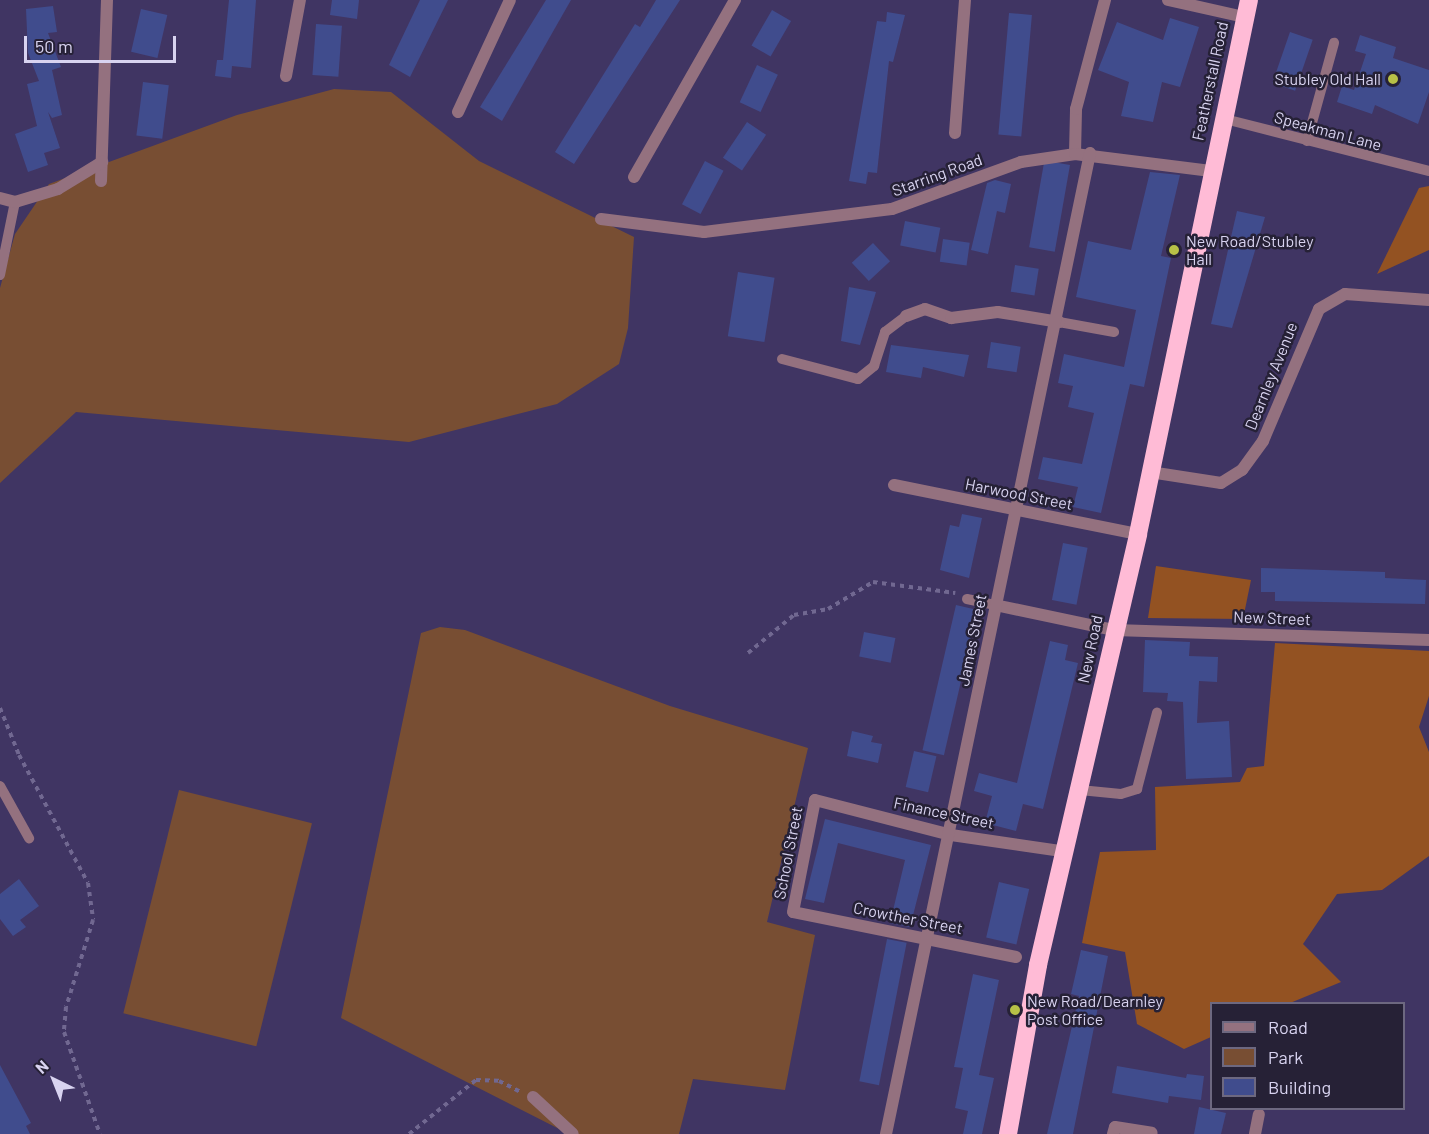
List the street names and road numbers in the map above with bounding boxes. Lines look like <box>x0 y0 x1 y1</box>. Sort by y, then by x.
street label: Featherstall Road <box>1188 20 1232 142</box>
street label: Speakman Lane <box>1272 107 1384 155</box>
street label: Starring Road <box>889 150 985 200</box>
street label: Dearnley Avenue <box>1241 319 1301 433</box>
street label: Harwood Street <box>964 474 1074 514</box>
street label: James Street <box>954 592 990 688</box>
street label: New Street <box>1233 607 1311 629</box>
street label: New Road <box>1073 613 1107 685</box>
street label: Finance Street <box>892 793 996 833</box>
street label: School Street <box>770 805 806 901</box>
street label: Crowther Street <box>852 898 964 938</box>

